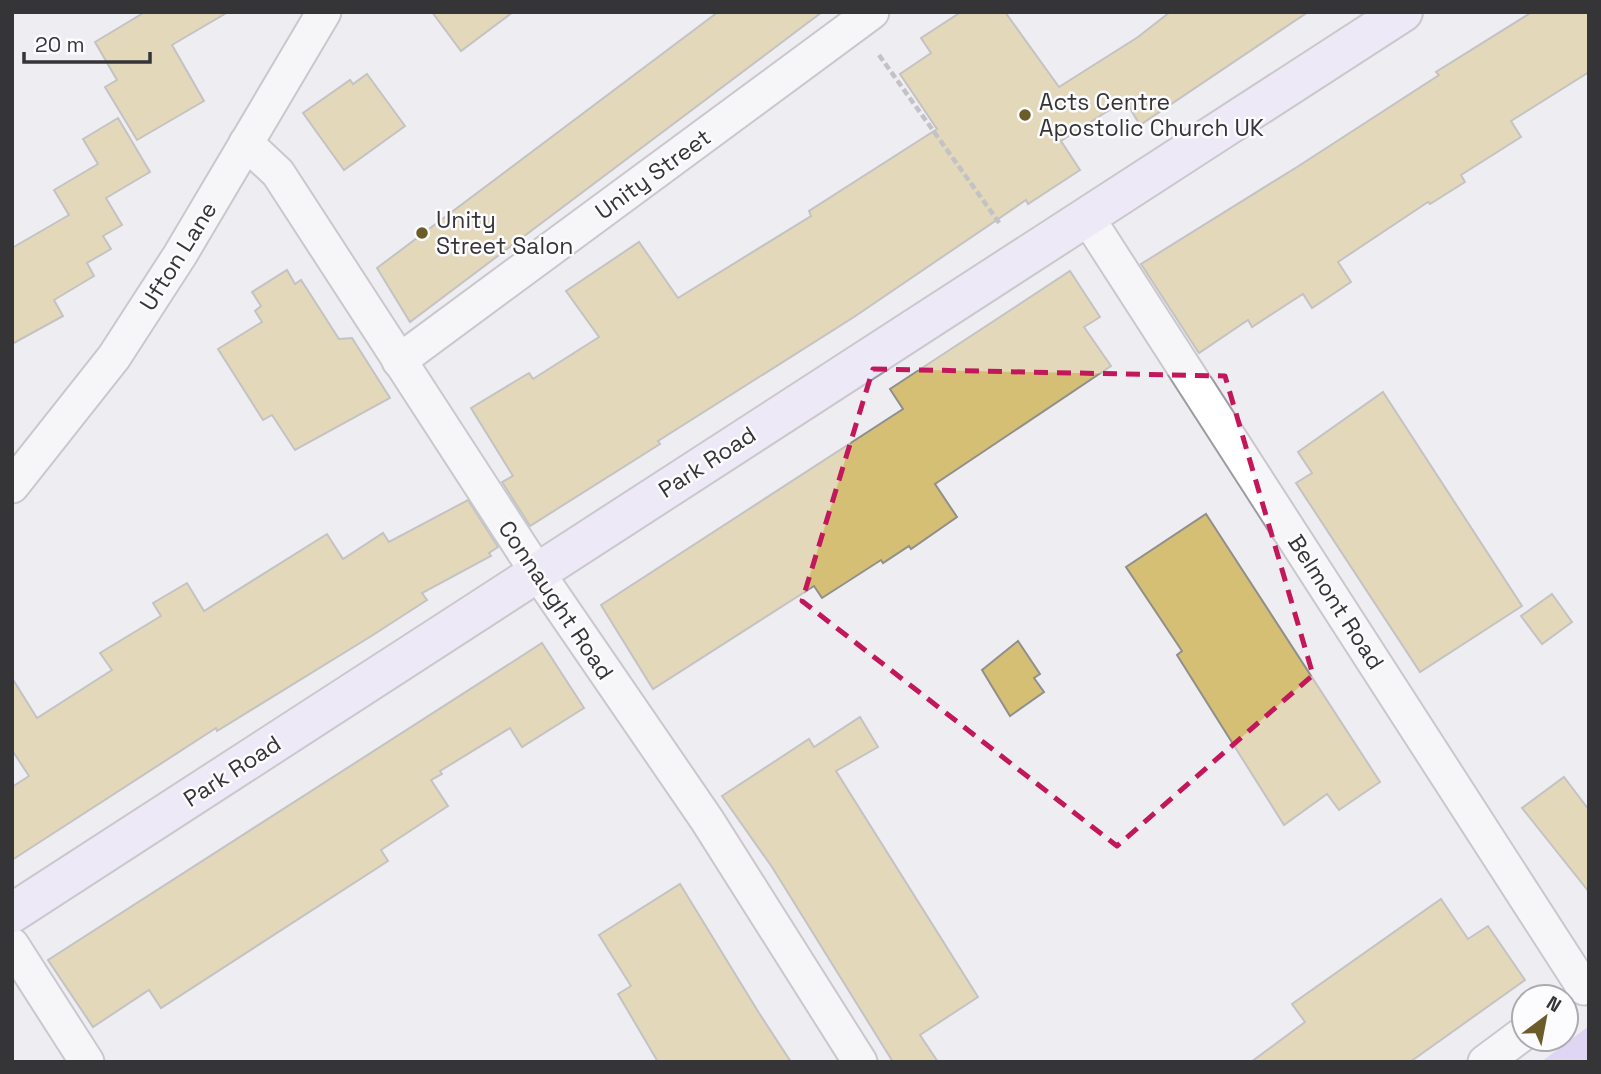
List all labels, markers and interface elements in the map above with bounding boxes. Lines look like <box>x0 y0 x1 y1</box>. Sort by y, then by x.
scale bar <box>24 21 150 65</box>
text: 20 m <box>35 31 85 58</box>
place label: Acts Centre Apostolic Church UK <box>1039 87 1264 143</box>
marker: Acts Centre Apostolic Church UK <box>1017 107 1033 123</box>
street label: Unity Street <box>589 122 717 226</box>
street label: Ufton Lane <box>133 196 223 316</box>
place label: Unity Street Salon <box>436 205 573 261</box>
marker: Unity Street Salon <box>414 225 430 241</box>
street label: Park Road <box>653 419 761 505</box>
street label: Connaught Road <box>492 515 620 685</box>
street label: Belmont Road <box>1281 529 1391 675</box>
street label: Park Road <box>178 728 286 814</box>
north arrow <box>1510 983 1580 1053</box>
text: N <box>1542 990 1566 1018</box>

